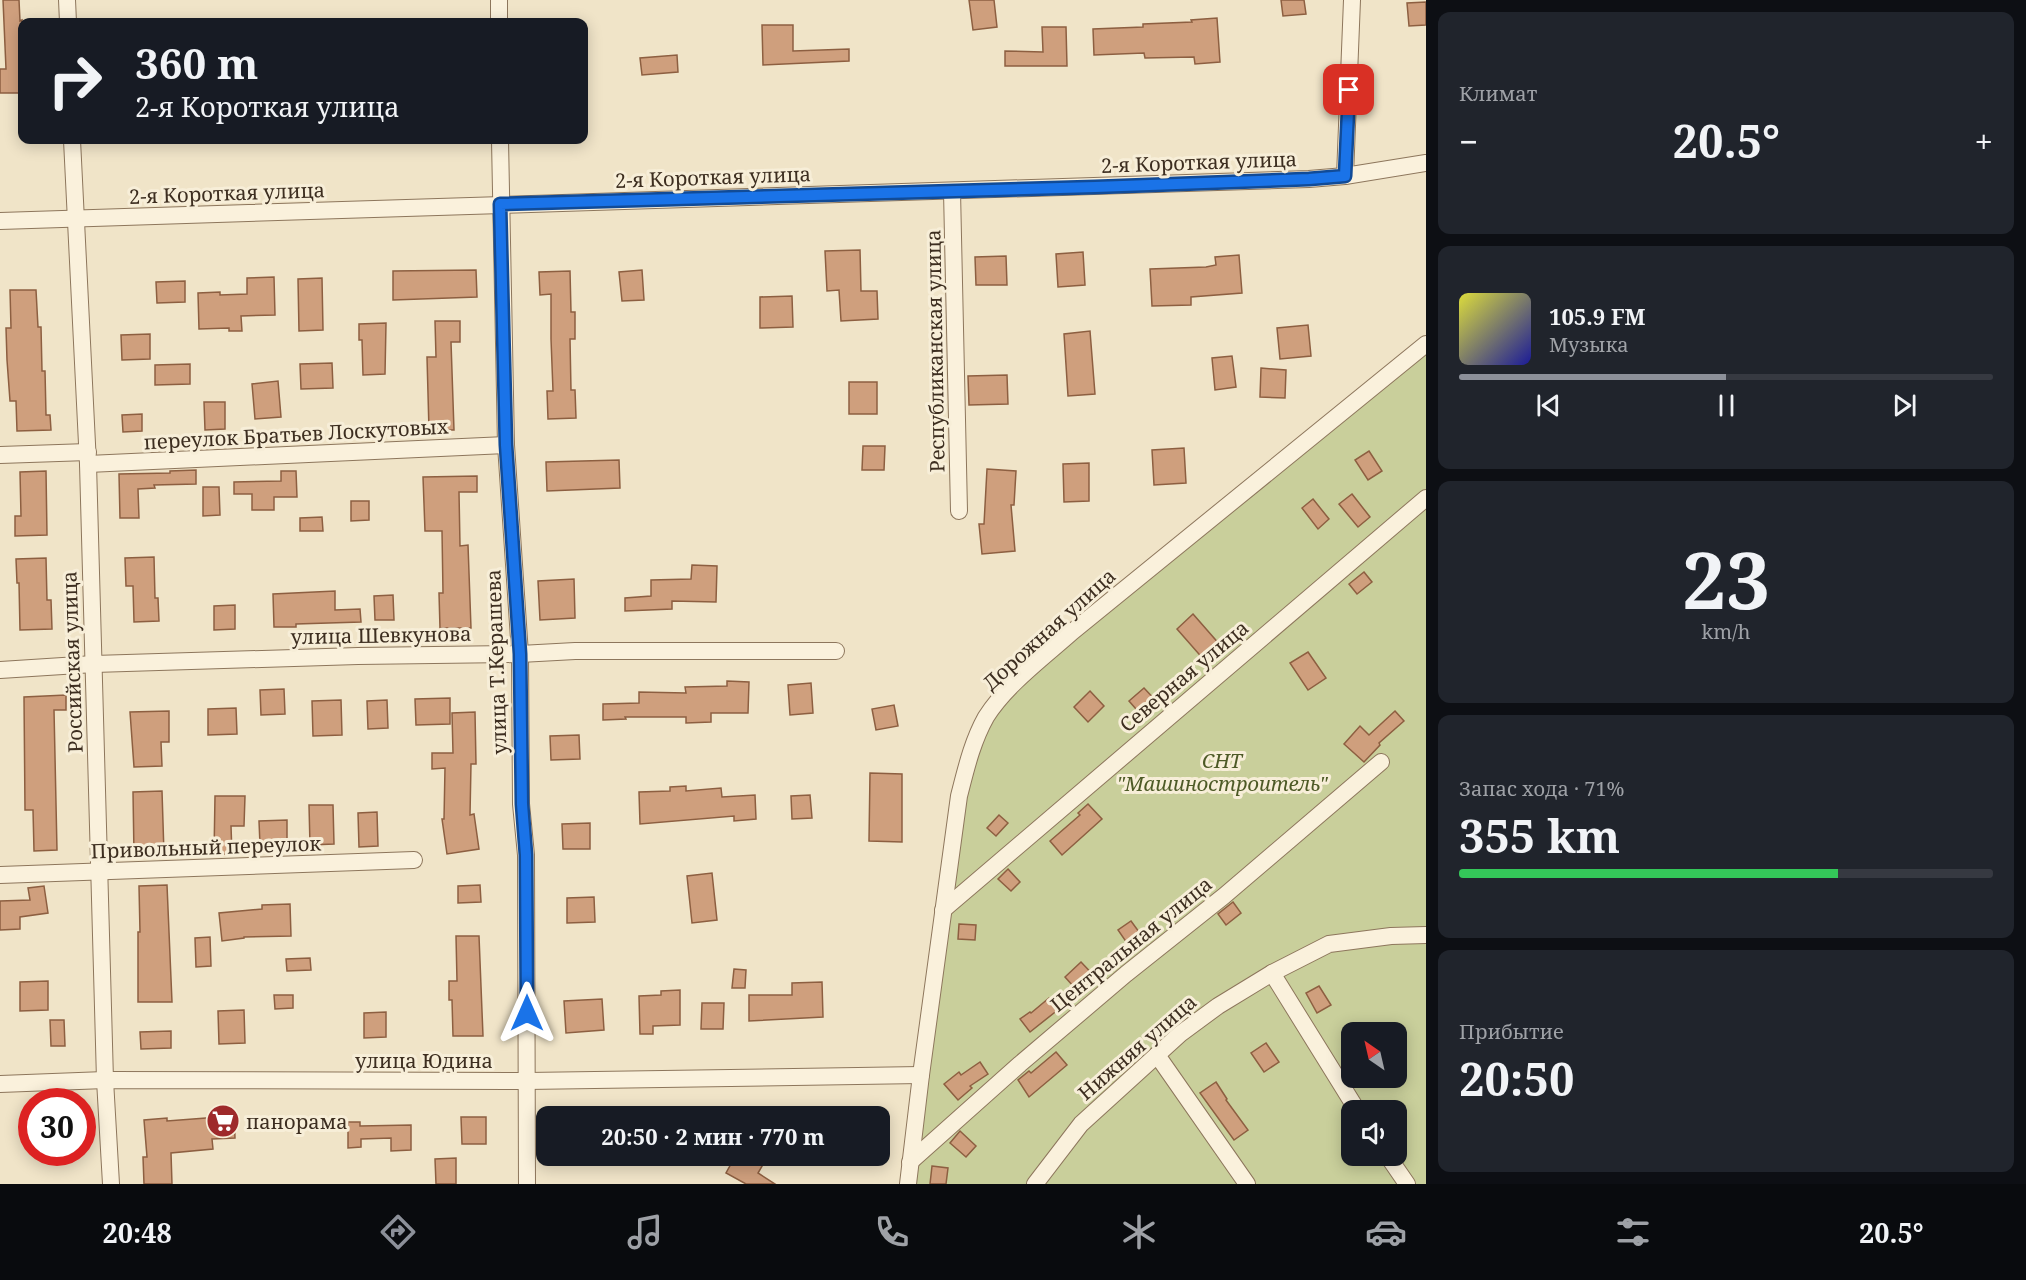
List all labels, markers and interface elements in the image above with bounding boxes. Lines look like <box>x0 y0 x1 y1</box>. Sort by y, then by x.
text: 360 m <box>135 34 259 91</box>
icon: right <box>36 42 114 120</box>
pin <box>1323 64 1374 115</box>
icon: arrive <box>1332 73 1365 106</box>
text: Климат <box>1459 80 1537 107</box>
text: 2-я Короткая улица <box>135 88 400 125</box>
text: 20.5° <box>1673 110 1780 171</box>
text: − <box>1459 119 1478 164</box>
text: + <box>1975 119 1993 164</box>
street label: 2-я Короткая улица <box>1101 145 1297 179</box>
street label: 2-я Короткая улица <box>615 160 811 194</box>
street label: 2-я Короткая улица <box>129 176 325 210</box>
street label: Республиканская улица <box>919 229 951 473</box>
text: 105.9 FM <box>1549 301 1646 331</box>
text: Музыка <box>1549 331 1629 358</box>
icon: previous <box>1532 389 1565 422</box>
icon: pause <box>1710 389 1743 422</box>
icon: next <box>1888 389 1921 422</box>
street label: переулок Братьев Лоскутовых <box>143 413 449 455</box>
text: 23 <box>1682 526 1770 632</box>
street label: Дорожная улица <box>977 562 1121 696</box>
street label: улица Т.Керашева <box>479 569 513 755</box>
street label: Российская улица <box>55 571 89 753</box>
street label: Северная улица <box>1114 614 1254 738</box>
text: km/h <box>1701 618 1751 645</box>
street label: улица Шевкунова <box>290 620 472 650</box>
park label: СНТ "Машиностроитель" <box>1117 747 1328 797</box>
text: Запас хода · 71% <box>1459 775 1624 802</box>
text: 355 km <box>1459 805 1620 866</box>
street label: Привольный переулок <box>90 829 322 865</box>
street label: Центральная улица <box>1045 870 1217 1018</box>
position arrow <box>495 981 559 1045</box>
street label: Нижняя улица <box>1072 988 1202 1106</box>
text: Прибытие <box>1459 1018 1564 1045</box>
north arrow <box>1341 1022 1407 1088</box>
map controls <box>1341 1022 1407 1166</box>
street label: улица Юдина <box>355 1047 493 1074</box>
text: 20:50 <box>1459 1048 1574 1109</box>
speed limit sign: 30 <box>18 1088 96 1166</box>
button: sound <box>1341 1100 1407 1166</box>
supermarket icon: панорама <box>205 1103 241 1139</box>
place label: панорама <box>246 1108 348 1135</box>
text: 20:50 · 2 мин · 770 m <box>601 1121 825 1151</box>
icon: directions <box>377 1211 419 1253</box>
icon: music <box>624 1211 666 1253</box>
icon: phone <box>871 1211 913 1253</box>
icon: climate <box>1118 1211 1160 1253</box>
icon: car <box>1365 1211 1407 1253</box>
icon: filters <box>1612 1211 1654 1253</box>
text: 20:48 <box>103 1214 172 1251</box>
text: 20.5° <box>1859 1214 1923 1251</box>

